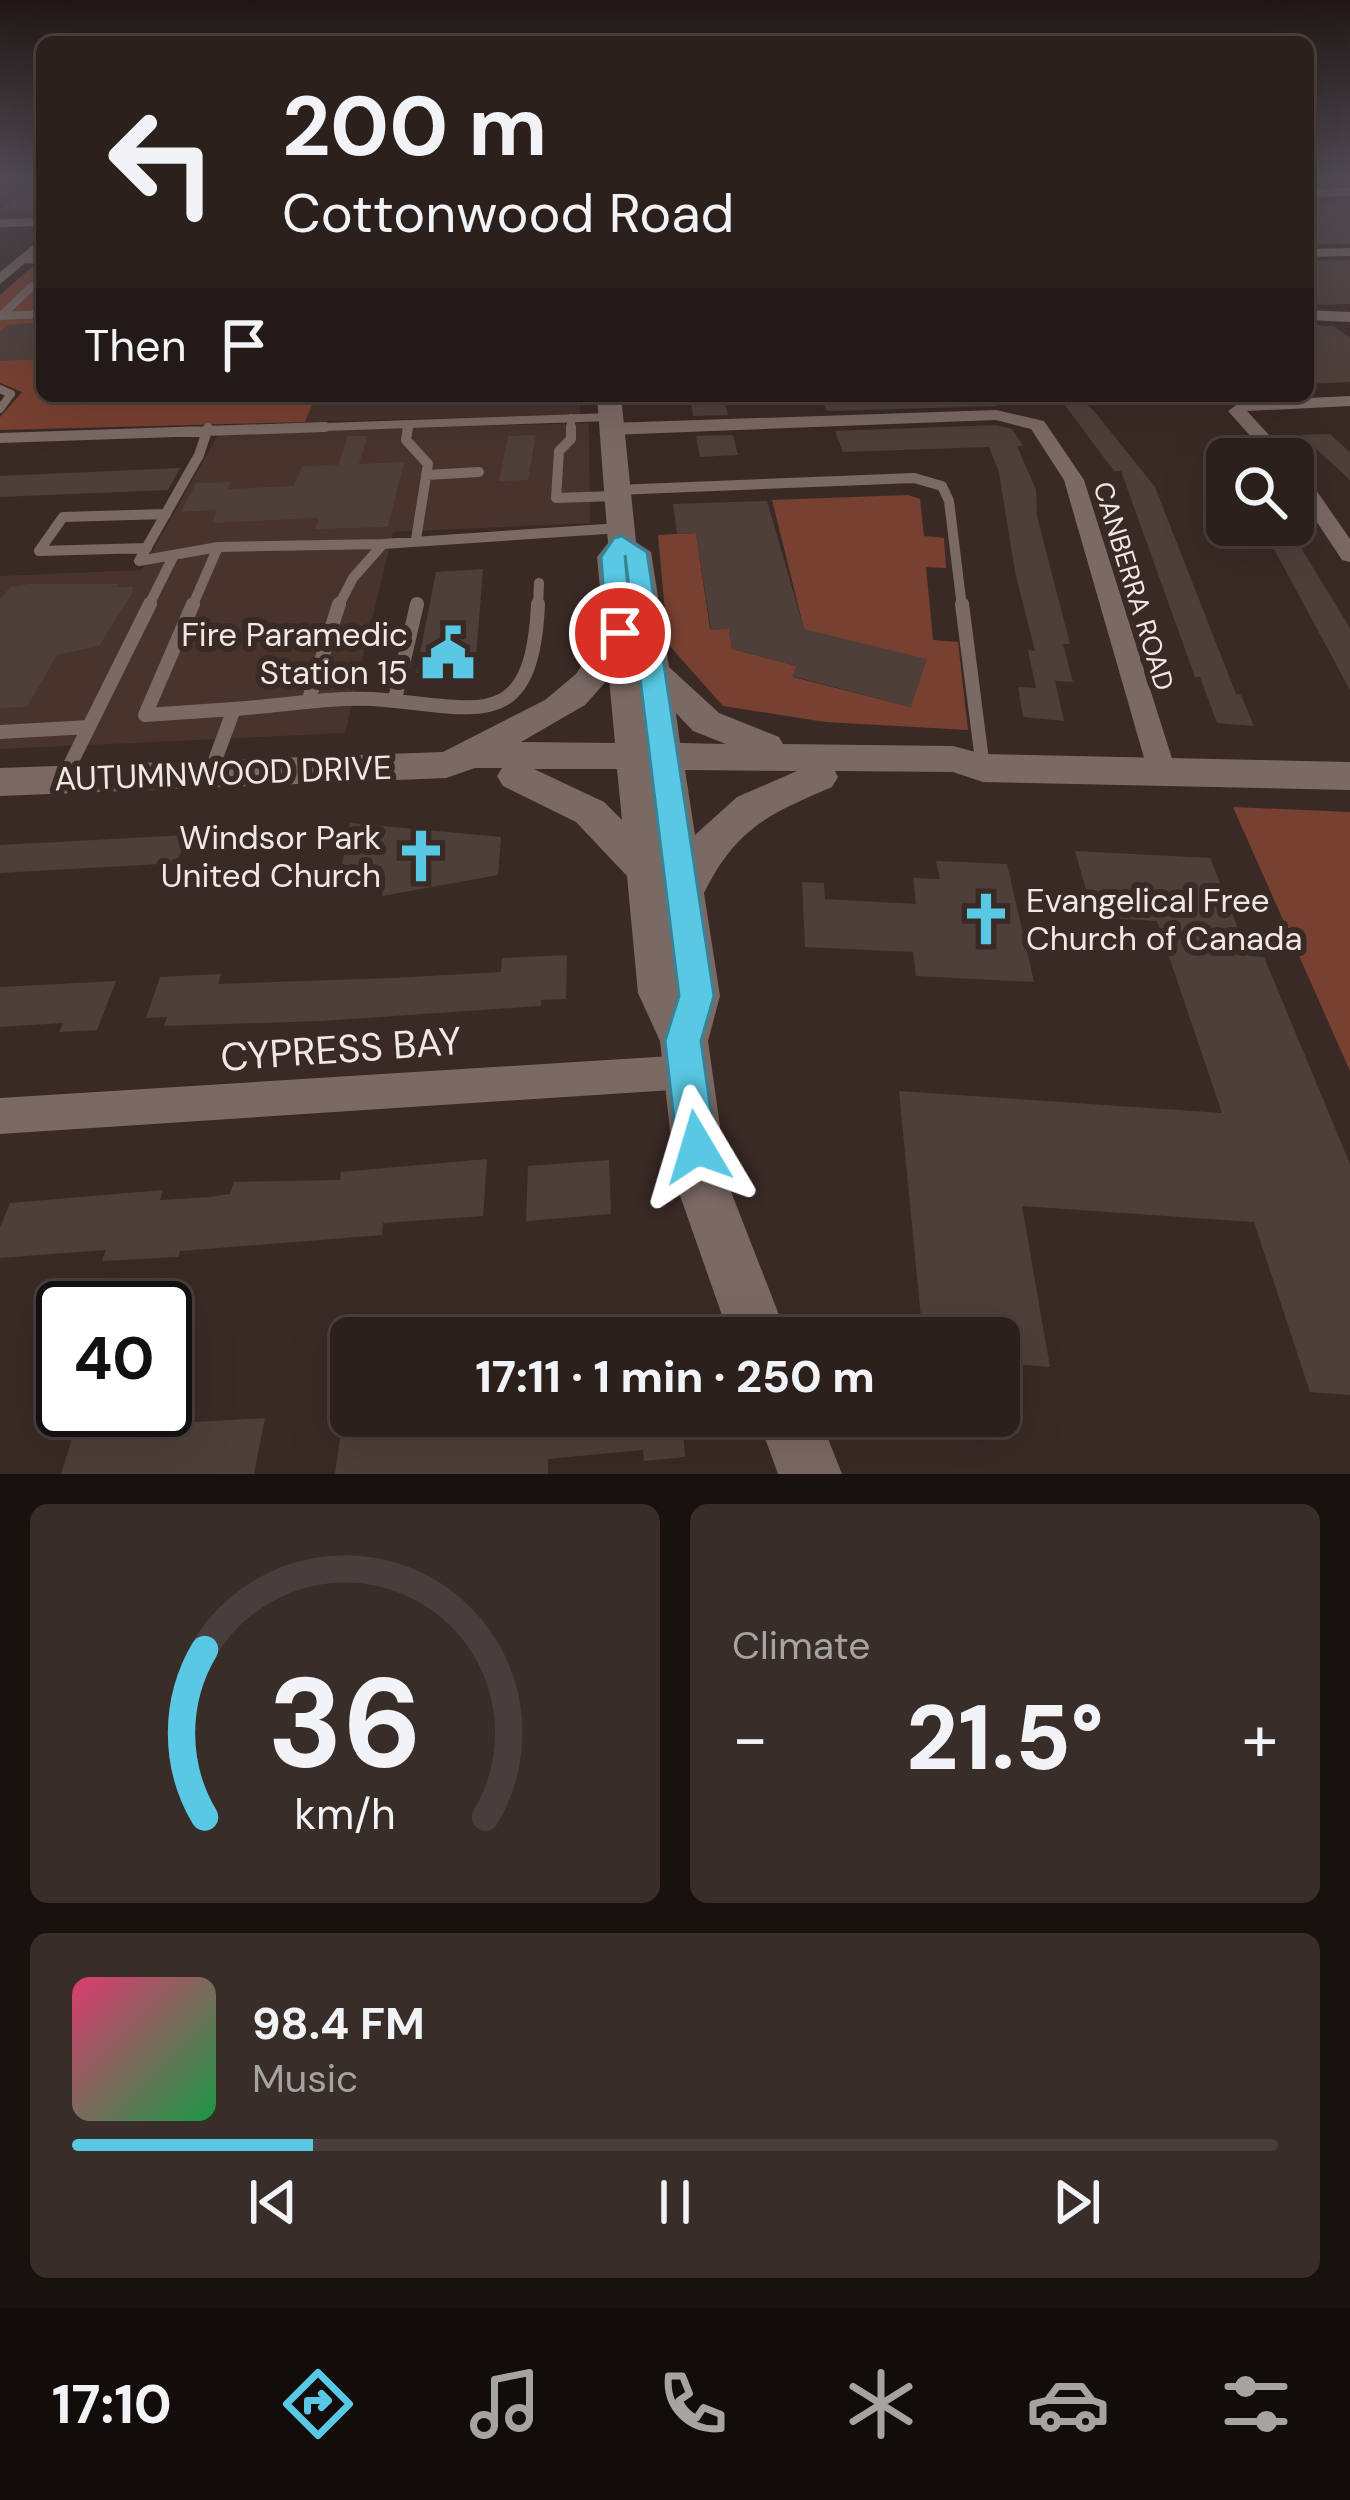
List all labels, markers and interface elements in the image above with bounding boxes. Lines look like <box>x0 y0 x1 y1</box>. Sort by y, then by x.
text: 200 m <box>282 72 547 181</box>
icon: left <box>84 84 240 240</box>
text: Cottonwood Road <box>282 178 734 249</box>
icon: arrive <box>211 312 277 378</box>
text: Then <box>84 316 187 375</box>
map controls <box>1206 438 1314 546</box>
button: search <box>1206 438 1314 546</box>
street label: CANBERRA ROAD <box>1086 477 1182 695</box>
pin <box>569 582 671 684</box>
icon: arrive <box>587 600 653 666</box>
place label: Fire Paramedic Station 15 <box>181 613 408 694</box>
public building icon: Fire Paramedic Station 15 <box>419 624 477 682</box>
street label: AUTUMNWOOD DRIVE <box>54 746 392 800</box>
place label: Windsor Park United Church <box>161 816 381 897</box>
church icon: Windsor Park United Church <box>392 827 450 885</box>
place label: Evangelical Free Church of Canada <box>1026 879 1302 960</box>
church icon: Evangelical Free Church of Canada <box>957 890 1015 948</box>
street label: CYPRESS BAY <box>219 1015 463 1083</box>
position arrow <box>634 1084 760 1210</box>
speed limit sign: 40 <box>36 1281 192 1437</box>
text: 17:11 · 1 min · 250 m <box>475 1347 875 1406</box>
text: Climate <box>732 1620 870 1671</box>
text: 36 <box>268 1642 422 1805</box>
text: 21.5° <box>906 1680 1104 1797</box>
text: − <box>732 1696 768 1781</box>
text: + <box>1242 1696 1278 1781</box>
text: km/h <box>294 1785 396 1841</box>
text: 98.4 FM <box>252 1994 425 2053</box>
text: Music <box>252 2053 358 2104</box>
icon: previous <box>240 2169 306 2235</box>
icon: pause <box>642 2169 708 2235</box>
icon: next <box>1044 2169 1110 2235</box>
icon: directions <box>276 2362 360 2446</box>
icon: music <box>463 2362 547 2446</box>
icon: phone <box>651 2362 735 2446</box>
icon: climate <box>839 2362 923 2446</box>
icon: car <box>1026 2362 1110 2446</box>
icon: filters <box>1214 2362 1298 2446</box>
text: 17:10 <box>52 2369 172 2440</box>

